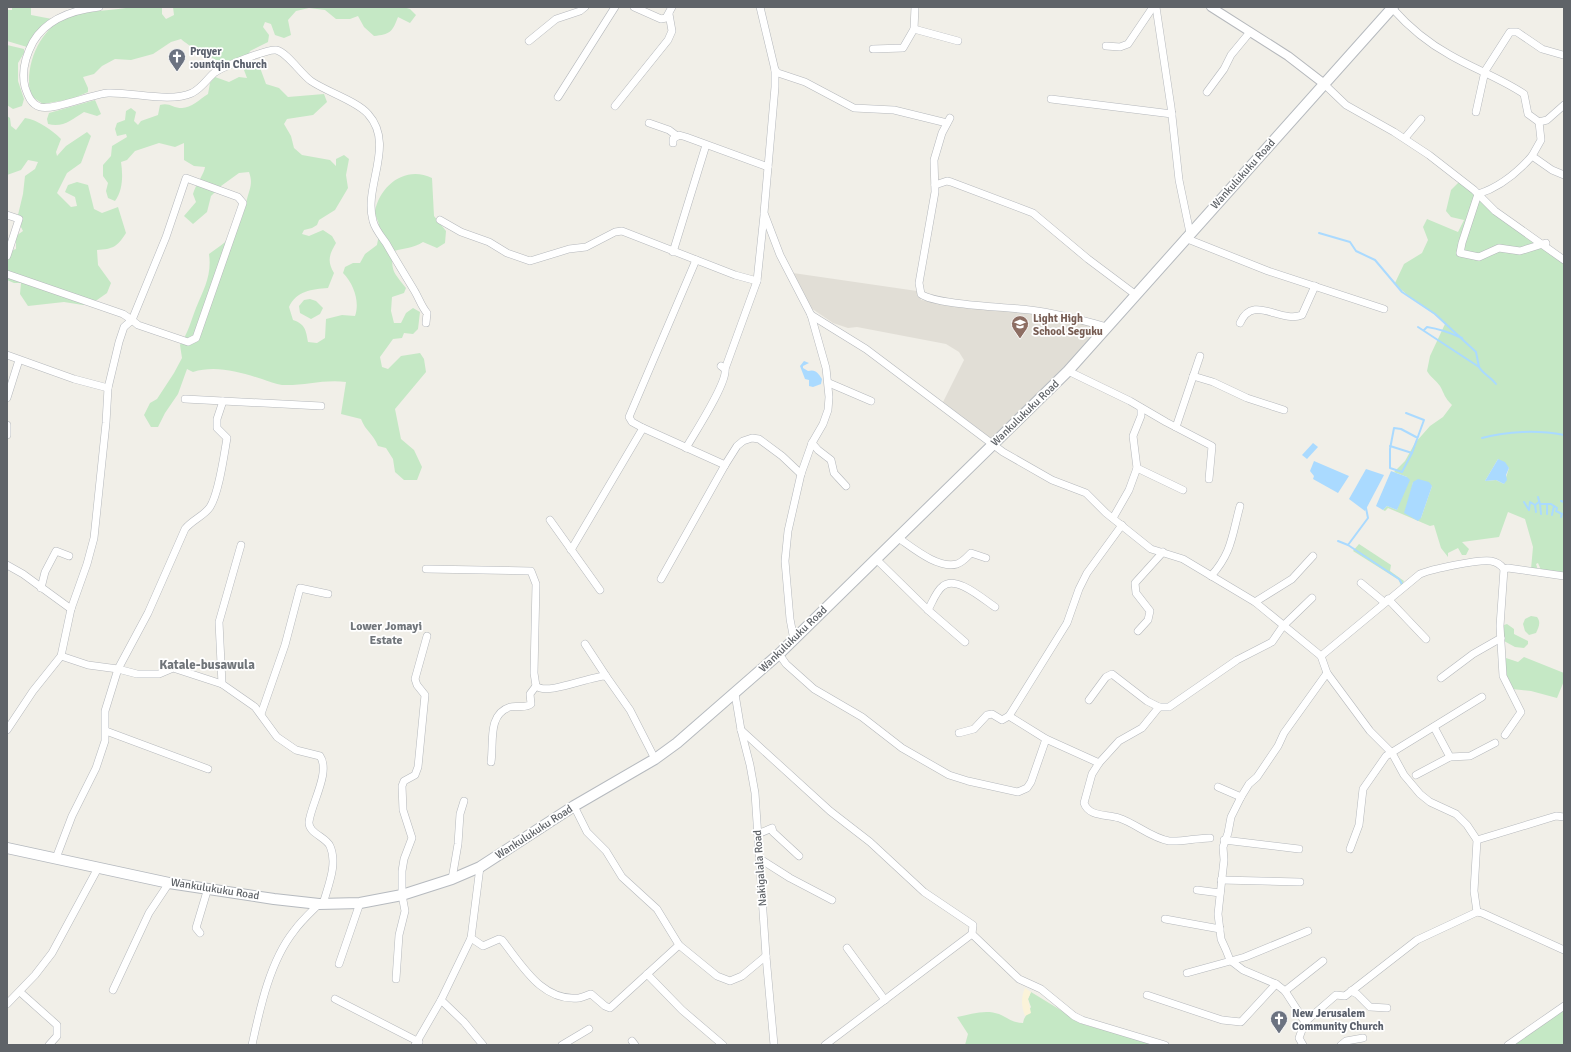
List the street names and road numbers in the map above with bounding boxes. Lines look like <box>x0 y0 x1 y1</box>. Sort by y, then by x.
street label: Wankulukuku Road <box>1208 136 1278 212</box>
street label: Wankulukuku Road <box>988 377 1062 449</box>
street label: Wankulukuku Road <box>756 603 830 675</box>
street label: Wankulukuku Road <box>493 802 575 862</box>
street label: Nakigalala Road <box>751 829 769 907</box>
street label: Wankulukuku Road <box>170 876 260 902</box>

